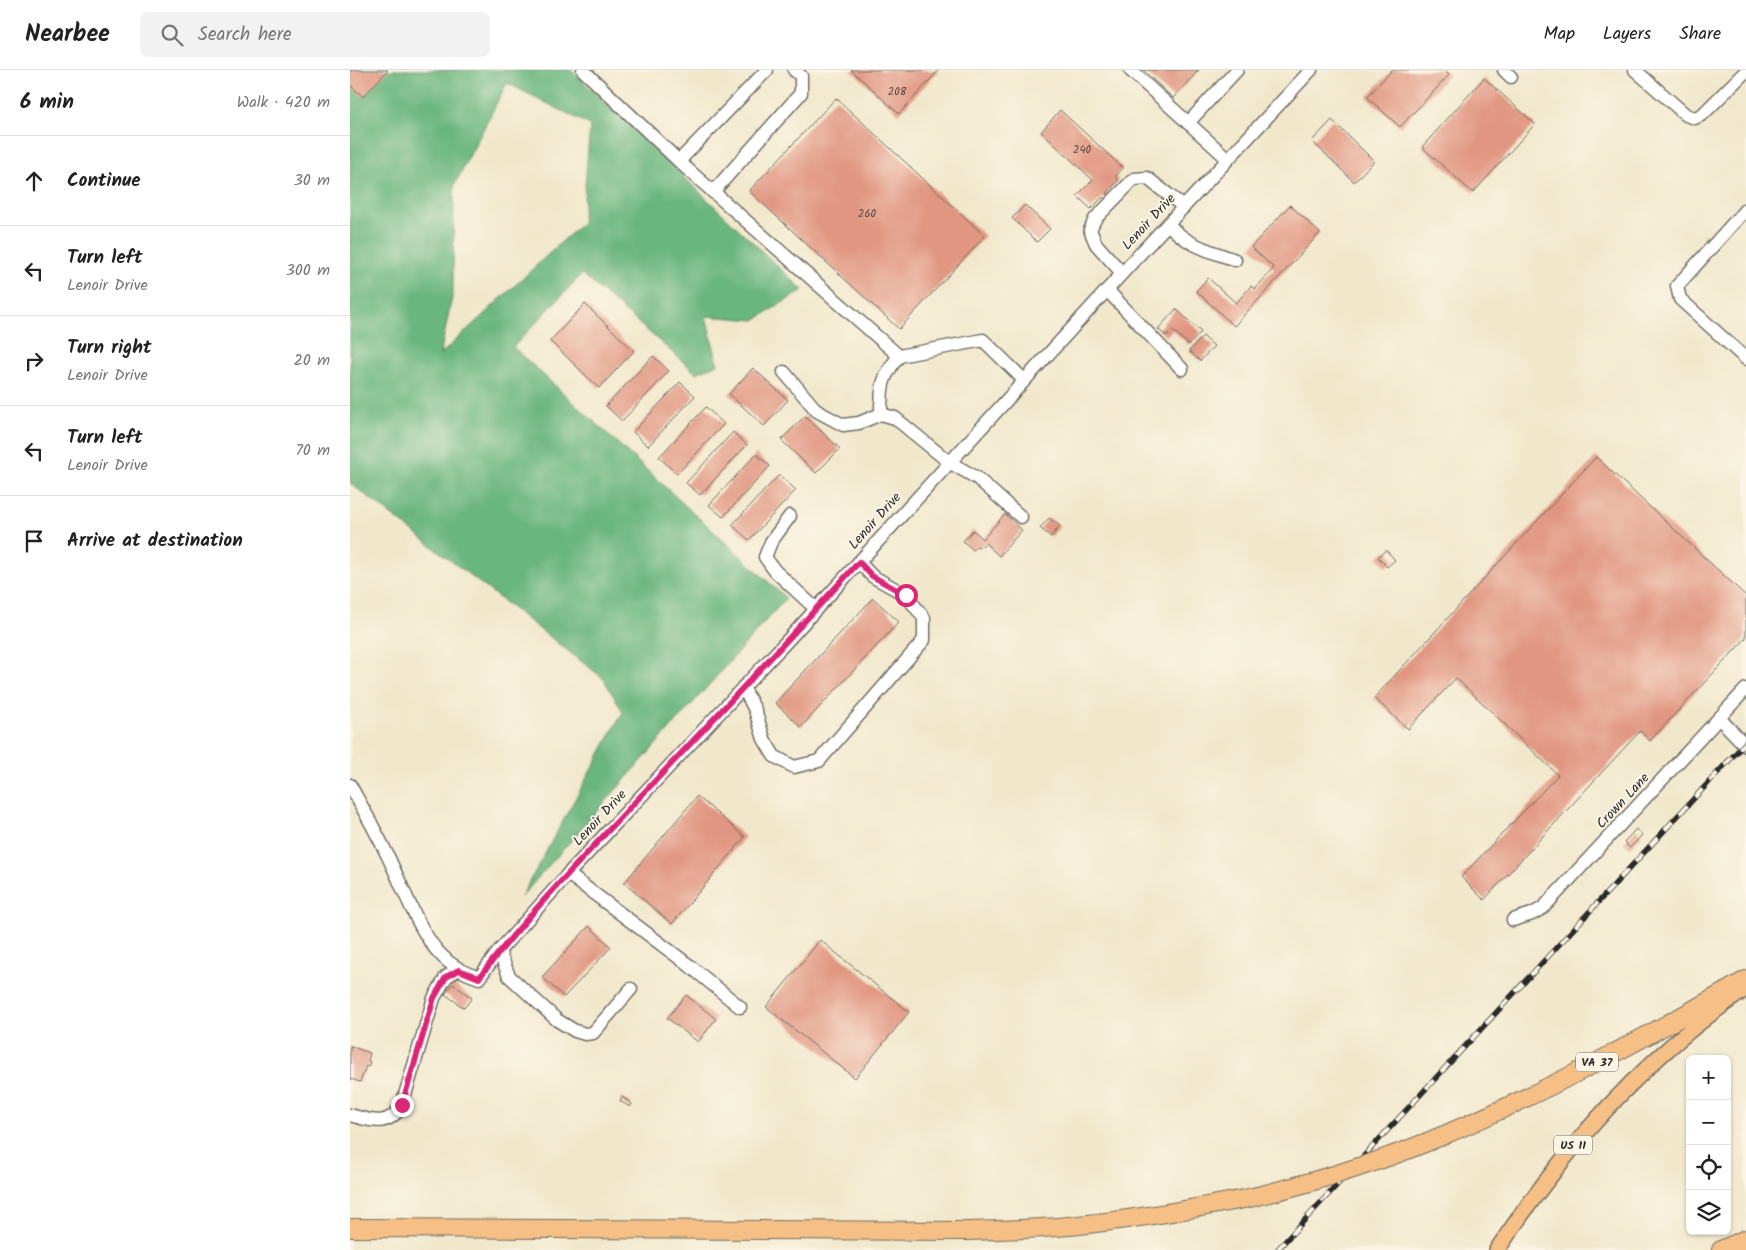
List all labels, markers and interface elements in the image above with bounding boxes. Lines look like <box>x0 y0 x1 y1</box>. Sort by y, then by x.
search box <box>140 12 490 57</box>
text: Nearbee <box>25 15 110 54</box>
text: Search here <box>198 20 292 50</box>
text: Map <box>1544 20 1575 49</box>
text: Layers <box>1603 20 1651 49</box>
text: Share <box>1679 20 1721 49</box>
icon: search <box>158 21 186 49</box>
house number: 208 <box>888 83 907 101</box>
text: 6 min <box>20 86 74 119</box>
text: Walk · 420 m <box>237 90 330 115</box>
house number: 240 <box>1073 141 1091 159</box>
text: Continue <box>67 166 140 196</box>
icon: ahead <box>20 167 48 195</box>
text: 30 m <box>294 168 330 193</box>
street label: Lenoir Drive <box>1117 188 1182 255</box>
house number: 260 <box>858 205 876 223</box>
text: Turn left <box>67 243 142 273</box>
icon: left <box>20 257 48 285</box>
text: 300 m <box>286 258 330 283</box>
text: Lenoir Drive <box>67 273 148 298</box>
text: Turn right <box>67 333 152 363</box>
icon: right <box>20 347 48 375</box>
text: 20 m <box>294 348 330 373</box>
text: Lenoir Drive <box>67 363 148 388</box>
text: Turn left <box>67 423 142 453</box>
icon: left <box>20 437 48 465</box>
text: 70 m <box>295 438 330 463</box>
text: Lenoir Drive <box>67 453 148 478</box>
street label: Lenoir Drive <box>843 487 907 555</box>
text: Arrive at destination <box>67 526 243 556</box>
icon: arrive <box>20 527 48 555</box>
route start <box>895 584 918 607</box>
street label: Crown Lane <box>1591 767 1655 834</box>
street label: Lenoir Drive <box>568 784 633 851</box>
road number: VA 37 <box>1576 1052 1618 1072</box>
map controls <box>1686 1055 1731 1235</box>
button: + <box>1686 1055 1731 1100</box>
route end <box>391 1094 414 1117</box>
button: − <box>1686 1100 1731 1145</box>
road number: US 11 <box>1554 1136 1592 1154</box>
button: locate <box>1686 1145 1731 1190</box>
button: layers <box>1686 1190 1731 1235</box>

